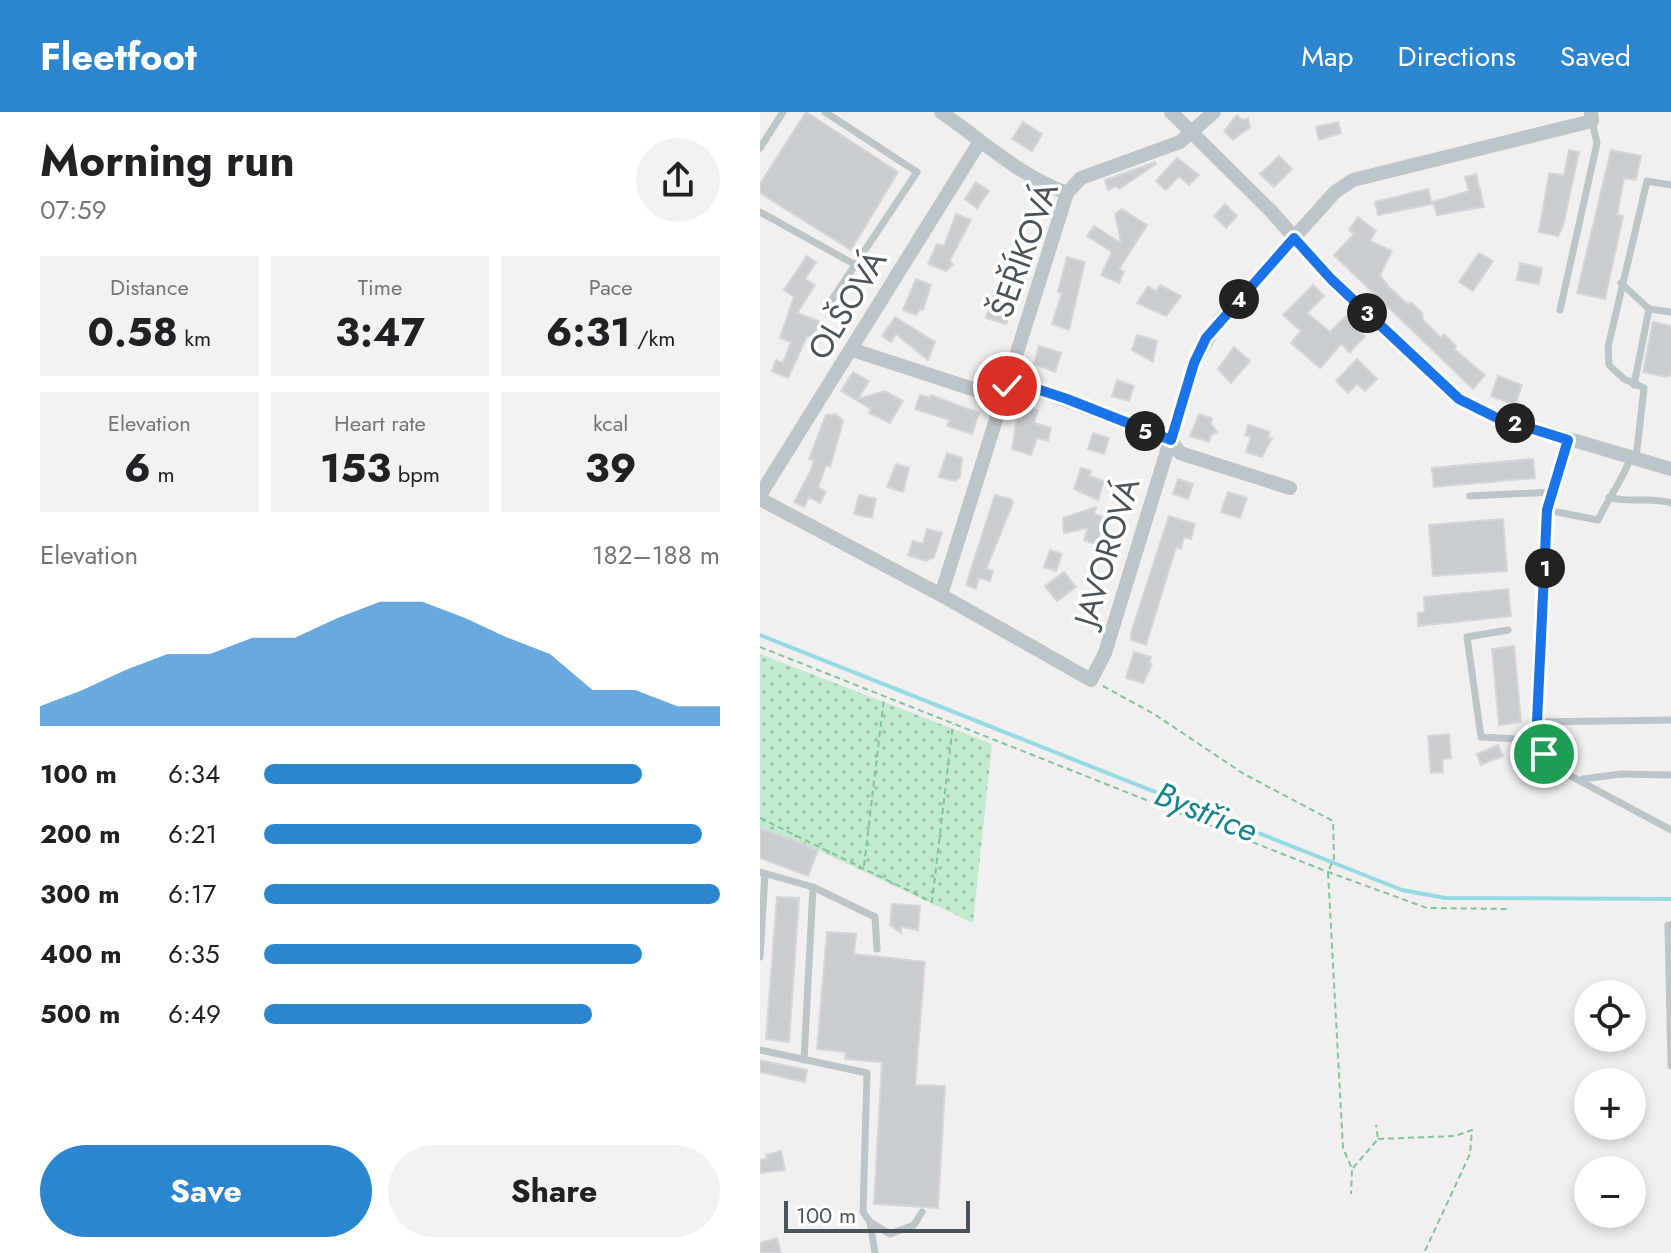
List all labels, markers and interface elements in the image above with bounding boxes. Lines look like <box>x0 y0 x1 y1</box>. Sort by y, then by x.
text: Fleetfoot <box>40 29 197 84</box>
text: Map <box>1301 36 1353 77</box>
text: Directions <box>1397 36 1516 77</box>
text: Saved <box>1560 36 1631 77</box>
text: Morning run <box>40 129 295 193</box>
button: share <box>636 138 720 222</box>
street label: ŠEŘÍKOVÁ <box>978 176 1070 324</box>
text: 07:59 <box>40 191 107 229</box>
street label: OLŠOVÁ <box>796 241 898 369</box>
text: Distance <box>110 271 189 303</box>
text: Time <box>358 271 402 303</box>
text: Pace <box>589 271 633 303</box>
pin: 4 <box>1219 279 1259 319</box>
text: 4 <box>1231 283 1247 315</box>
pin: 3 <box>1347 293 1387 333</box>
text: 3 <box>1360 297 1374 329</box>
text: 0.58 <box>87 303 178 361</box>
text: 3:47 <box>335 303 425 361</box>
text: 6:31 <box>546 303 631 361</box>
text: km <box>178 322 211 354</box>
text: /km <box>631 322 675 354</box>
pin <box>973 352 1041 420</box>
icon: check <box>985 364 1029 408</box>
pin: 2 <box>1495 403 1535 443</box>
text: Elevation <box>108 407 191 439</box>
text: Heart rate <box>334 407 426 439</box>
text: kcal <box>593 407 628 439</box>
text: 2 <box>1508 407 1522 439</box>
pin: 5 <box>1125 411 1165 451</box>
text: 5 <box>1138 415 1152 447</box>
text: 6 <box>124 439 151 497</box>
text: 153 <box>320 439 391 497</box>
text: 39 <box>585 439 636 497</box>
text: m <box>151 458 175 490</box>
text: bpm <box>391 458 440 490</box>
street label: JAVOROVÁ <box>1061 472 1151 636</box>
text: Elevation <box>40 536 138 574</box>
text: 182–188 m <box>592 536 720 574</box>
pin: 1 <box>1525 548 1565 588</box>
text: 1 <box>1539 552 1551 584</box>
pin <box>1510 720 1578 788</box>
icon: arrive <box>1522 732 1566 776</box>
text: 100 m <box>40 755 117 793</box>
text: 6:34 <box>168 755 220 793</box>
water label: Bystřice <box>1147 769 1265 855</box>
text: 200 m <box>40 815 121 853</box>
text: 6:21 <box>168 815 217 853</box>
text: 300 m <box>40 875 120 913</box>
text: 6:17 <box>168 875 216 913</box>
text: 400 m <box>40 935 122 973</box>
text: 6:35 <box>168 935 220 973</box>
map controls <box>1574 980 1646 1228</box>
button: locate <box>1574 980 1646 1052</box>
text: 500 m <box>40 995 120 1033</box>
text: 6:49 <box>168 995 221 1033</box>
button: + <box>1574 1068 1646 1140</box>
button: Save <box>40 1145 372 1237</box>
button: Share <box>388 1145 720 1237</box>
button: − <box>1574 1156 1646 1228</box>
scale bar <box>784 1197 970 1233</box>
text: 100 m <box>796 1199 856 1231</box>

